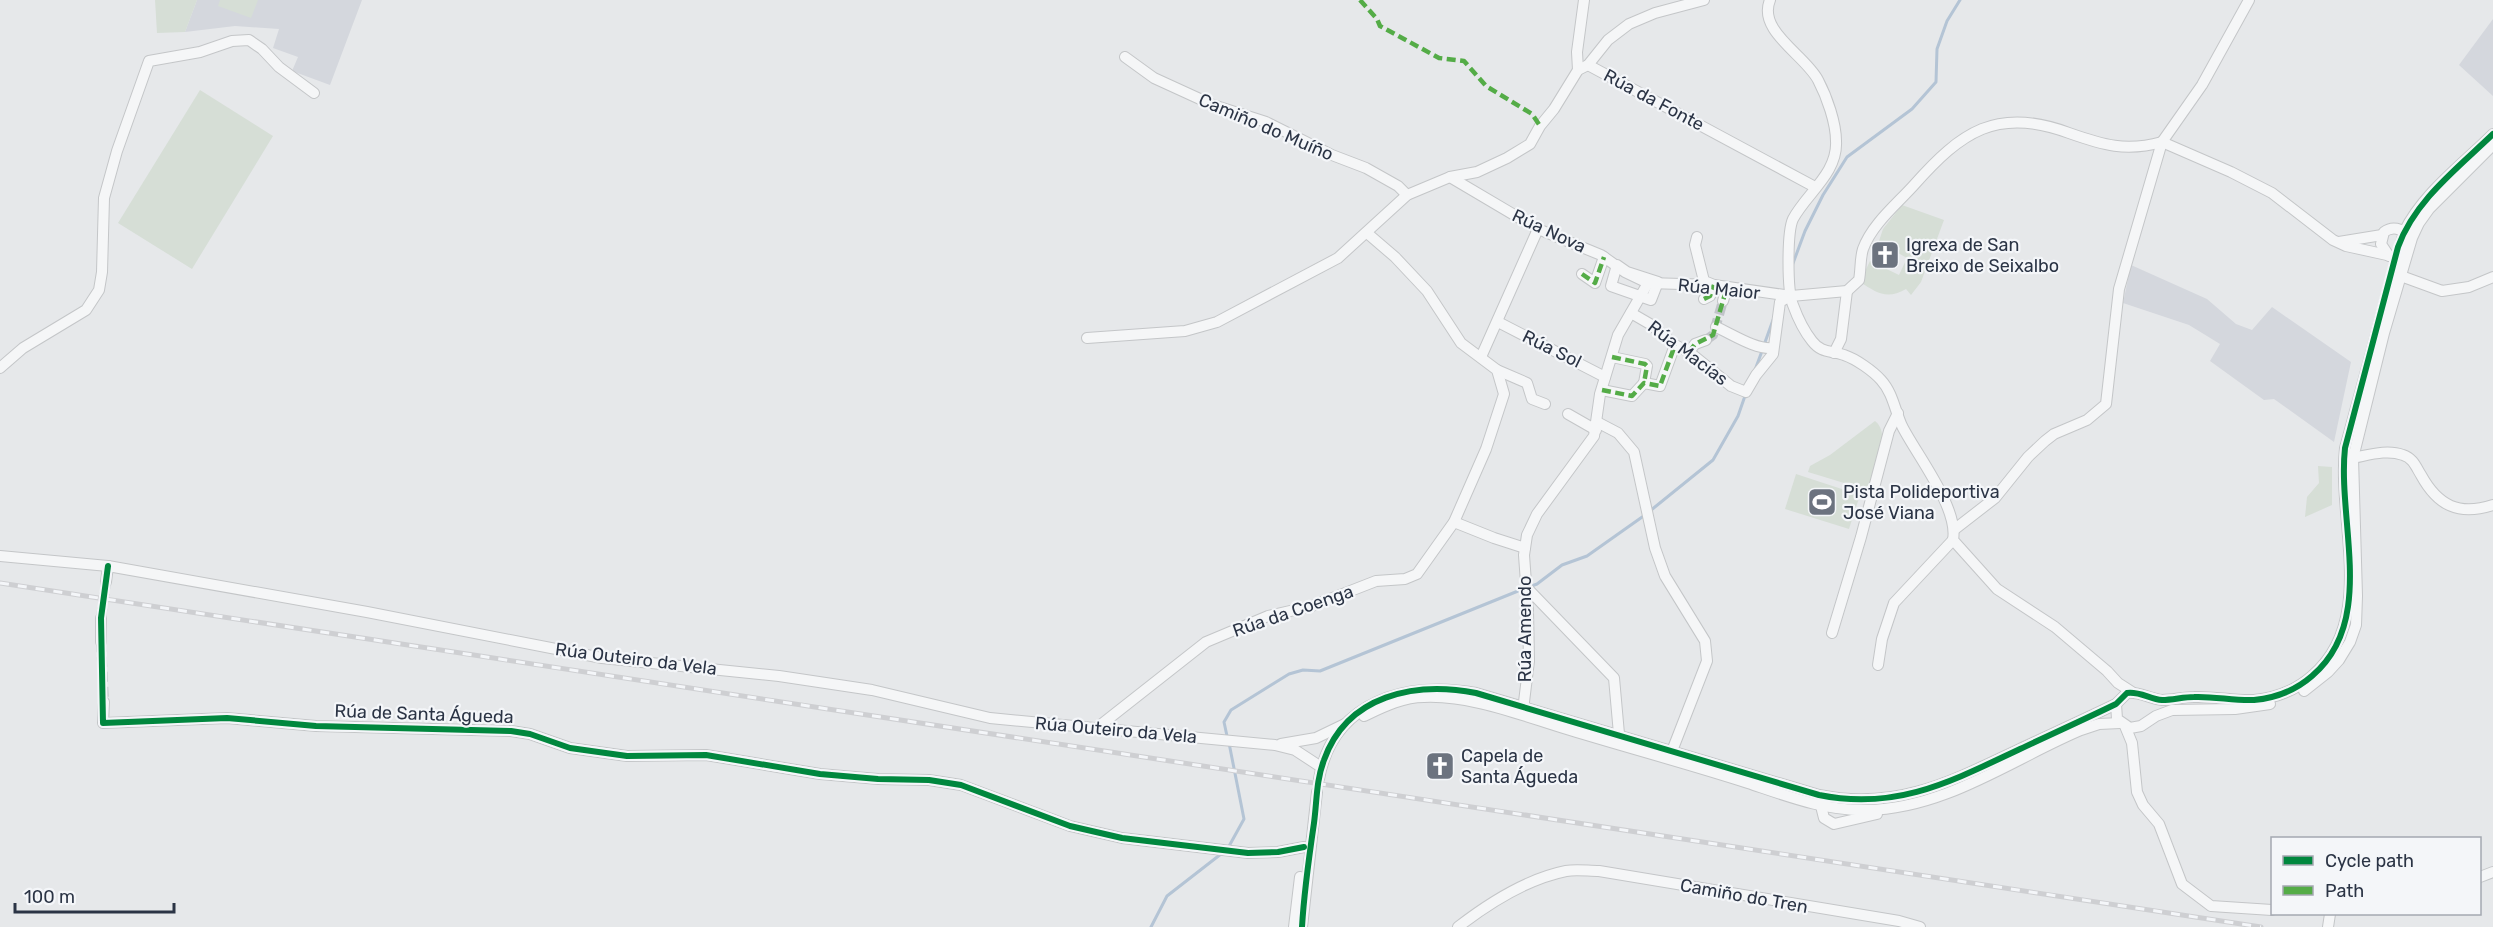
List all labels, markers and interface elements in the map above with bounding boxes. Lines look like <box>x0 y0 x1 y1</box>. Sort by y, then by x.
street label: Rúa da Fonte <box>1600 64 1708 136</box>
street label: Camiño do Muíño <box>1195 89 1337 165</box>
street label: Rúa Nova <box>1509 204 1589 258</box>
place label: Igrexa de San Breixo de Seixalbo <box>1906 234 2059 277</box>
church icon: Igrexa de San Breixo de Seixalbo <box>1869 239 1901 271</box>
street label: Rúa Maior <box>1677 274 1761 304</box>
street label: Rúa Macías <box>1644 316 1732 390</box>
street label: Rúa Sol <box>1519 325 1585 373</box>
place label: Pista Polideportiva José Viana <box>1843 481 2000 524</box>
sports icon: Pista Polideportiva José Viana <box>1806 486 1838 518</box>
street label: Rúa Amendo <box>1514 576 1536 682</box>
street label: Rúa da Coenga <box>1230 580 1356 642</box>
street label: Rúa Outeiro da Vela <box>554 638 718 680</box>
street label: Rúa de Santa Águeda <box>334 700 514 728</box>
street label: Rúa Outeiro da Vela <box>1034 712 1198 748</box>
place label: Capela de Santa Águeda <box>1461 745 1578 788</box>
church icon: Capela de Santa Águeda <box>1424 750 1456 782</box>
legend <box>2271 837 2481 915</box>
text: Cycle path <box>2325 850 2414 872</box>
street label: Camiño do Tren <box>1678 874 1810 918</box>
scale bar <box>15 876 174 914</box>
text: Path <box>2325 880 2364 902</box>
text: 100 m <box>24 886 75 908</box>

